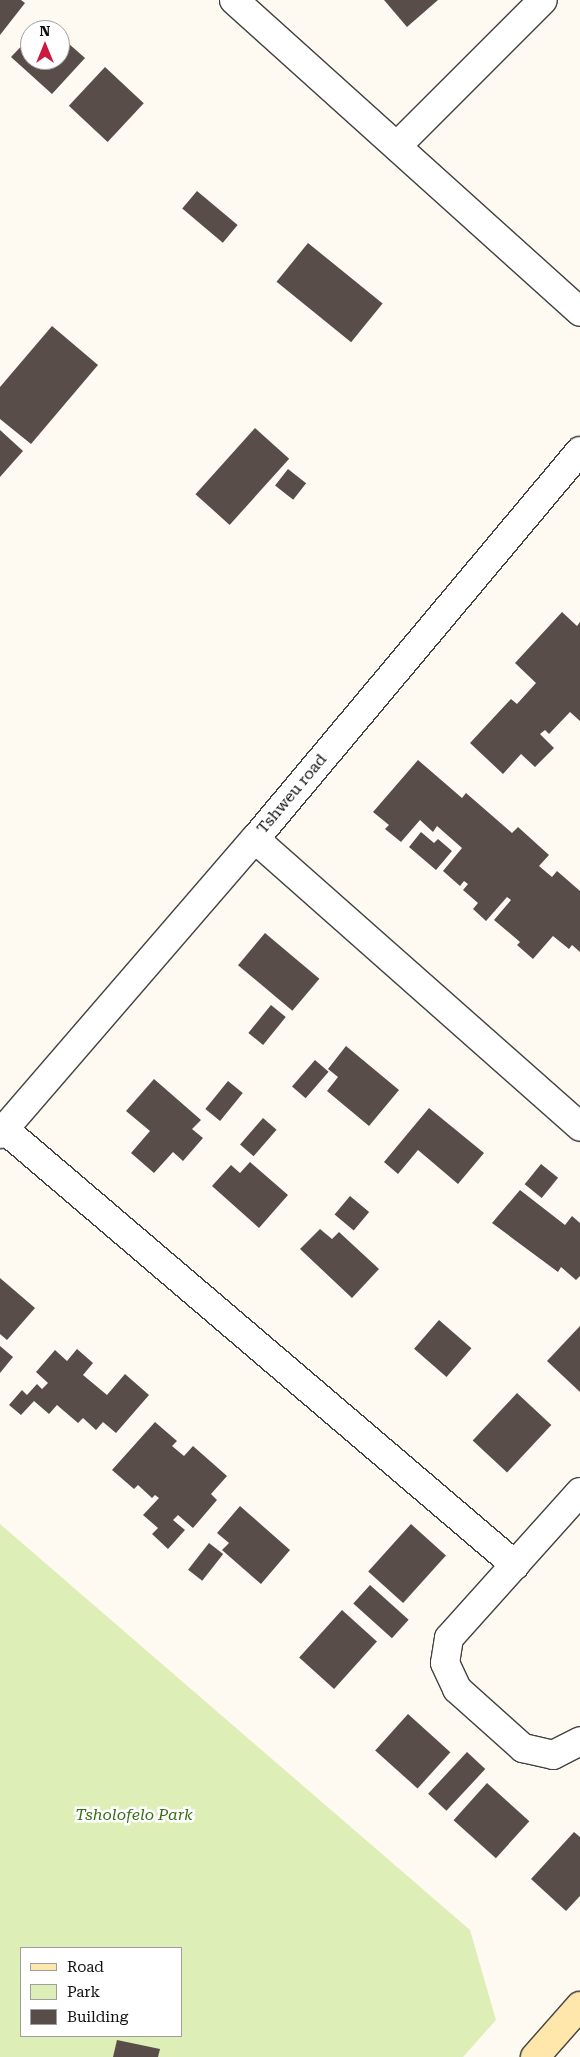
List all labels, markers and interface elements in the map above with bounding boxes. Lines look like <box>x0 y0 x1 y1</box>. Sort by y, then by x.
north arrow <box>20 20 70 70</box>
text: N <box>40 23 50 39</box>
street label: Tshweu road <box>253 750 331 838</box>
park label: Tsholofelo Park <box>75 1805 193 1825</box>
legend <box>20 1947 182 2037</box>
text: Road <box>67 1958 104 1976</box>
text: Park <box>67 1983 100 2001</box>
text: Building <box>67 2008 128 2026</box>

